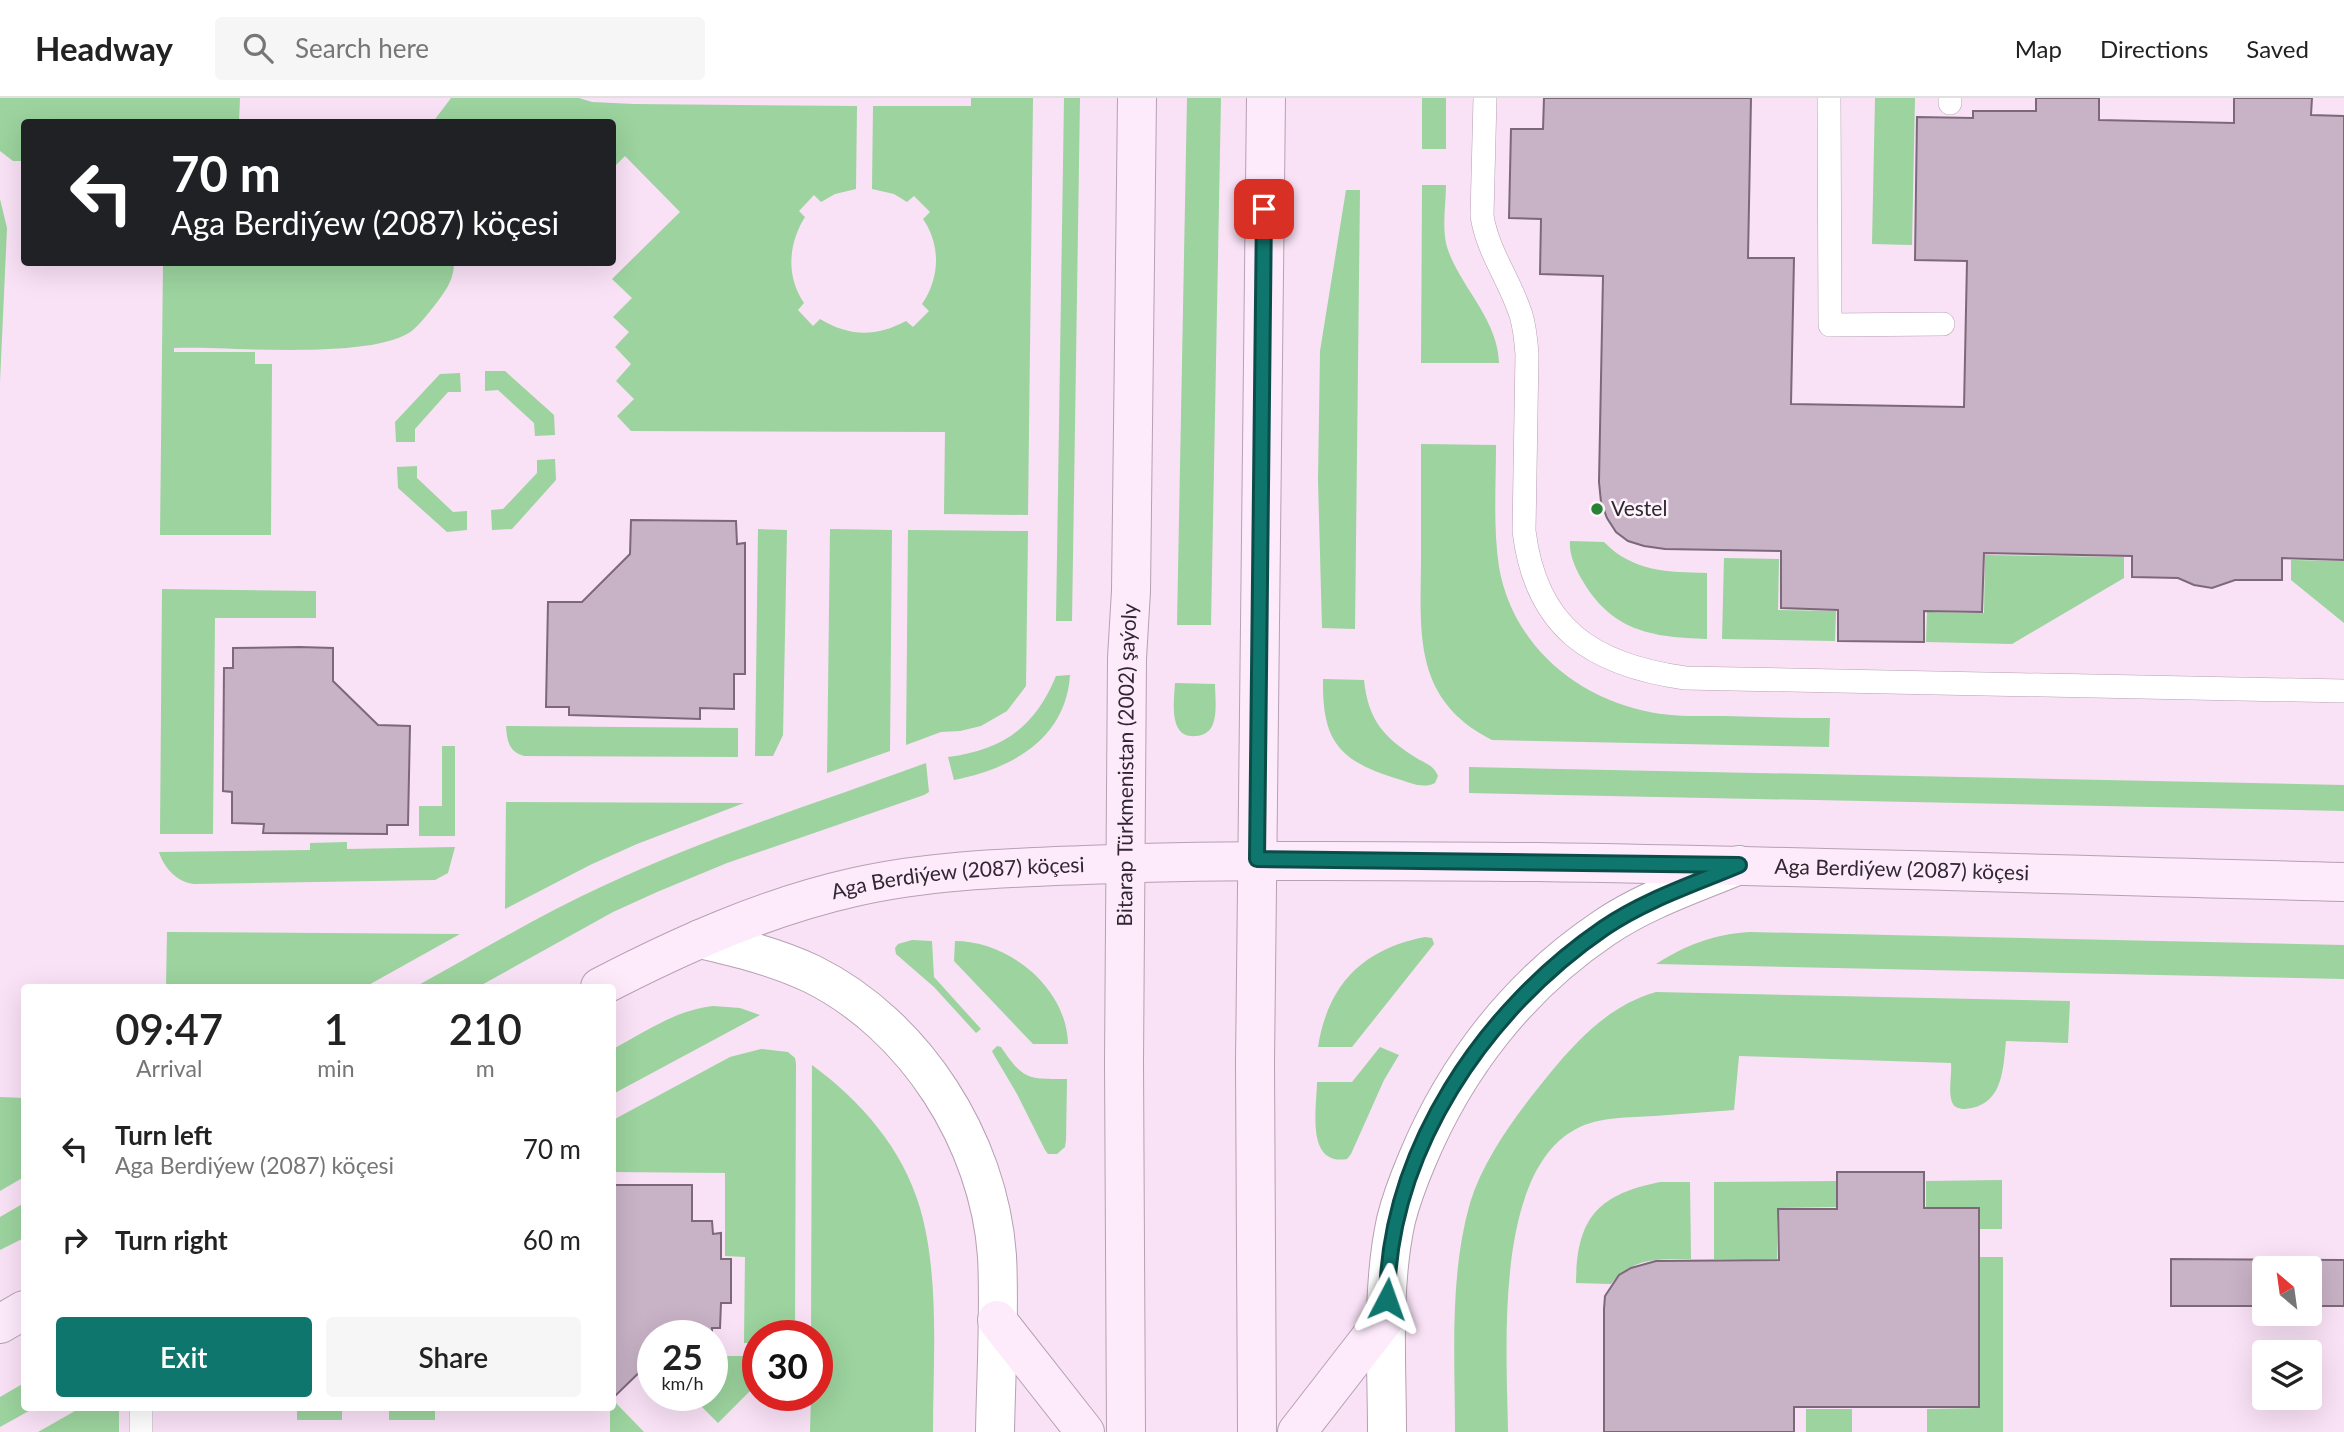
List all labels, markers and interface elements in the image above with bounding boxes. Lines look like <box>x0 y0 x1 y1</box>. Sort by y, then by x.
search box <box>215 17 705 80</box>
text: Headway <box>35 28 173 68</box>
icon: search <box>239 29 277 67</box>
text: Search here <box>295 32 429 64</box>
text: Map <box>2015 34 2062 63</box>
text: Directions <box>2100 34 2208 63</box>
text: Saved <box>2246 34 2309 63</box>
text: 70 m <box>171 144 281 202</box>
icon: left <box>56 147 147 238</box>
pin <box>1234 179 1294 239</box>
icon: arrive <box>1245 190 1283 228</box>
text: Aga Berdiýew (2087) köçesi <box>171 203 559 242</box>
place label: Vestel <box>1611 495 1667 520</box>
marker: Vestel <box>1589 501 1605 517</box>
street label: Bitarap Türkmenistan (2002) şaýoly <box>1111 602 1141 927</box>
street label: Aga Berdiýew (2087) köçesi <box>828 851 1085 903</box>
street label: Aga Berdiýew (2087) köçesi <box>1774 853 2030 884</box>
text: 09:47 <box>115 1004 223 1054</box>
text: 1 <box>324 1004 348 1054</box>
text: 210 <box>449 1004 522 1054</box>
text: Arrival <box>136 1054 202 1082</box>
text: min <box>317 1054 355 1082</box>
text: m <box>476 1054 495 1082</box>
text: Turn left <box>115 1119 212 1151</box>
icon: left <box>56 1130 94 1168</box>
text: 70 m <box>523 1133 581 1165</box>
text: Aga Berdiýew (2087) köçesi <box>115 1151 394 1179</box>
icon: right <box>56 1221 94 1259</box>
text: Turn right <box>115 1224 228 1256</box>
text: 60 m <box>523 1224 581 1256</box>
north arrow <box>2252 1256 2322 1326</box>
map controls <box>2252 1256 2322 1410</box>
position arrow <box>1350 1262 1424 1336</box>
button: Exit <box>56 1317 312 1397</box>
button: Share <box>326 1317 581 1397</box>
speed limit sign: 30 <box>742 1320 833 1411</box>
text: 25 <box>662 1335 703 1377</box>
button: layers <box>2252 1340 2322 1410</box>
text: km/h <box>661 1372 704 1394</box>

